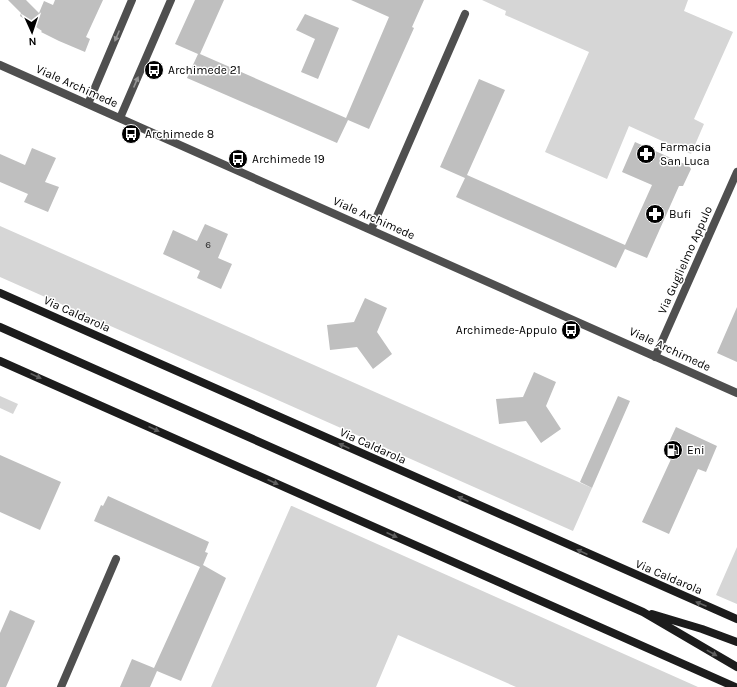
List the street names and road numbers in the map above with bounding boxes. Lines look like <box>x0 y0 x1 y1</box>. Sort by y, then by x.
street label: Viale Archimede <box>34 62 120 110</box>
street label: Viale Archimede <box>331 194 417 242</box>
street label: Via Guglielmo Appulo <box>655 204 715 316</box>
street label: Via Caldarola <box>41 293 113 335</box>
street label: Viale Archimede <box>627 324 713 374</box>
street label: Via Caldarola <box>337 425 409 467</box>
street label: Via Caldarola <box>633 557 705 597</box>

